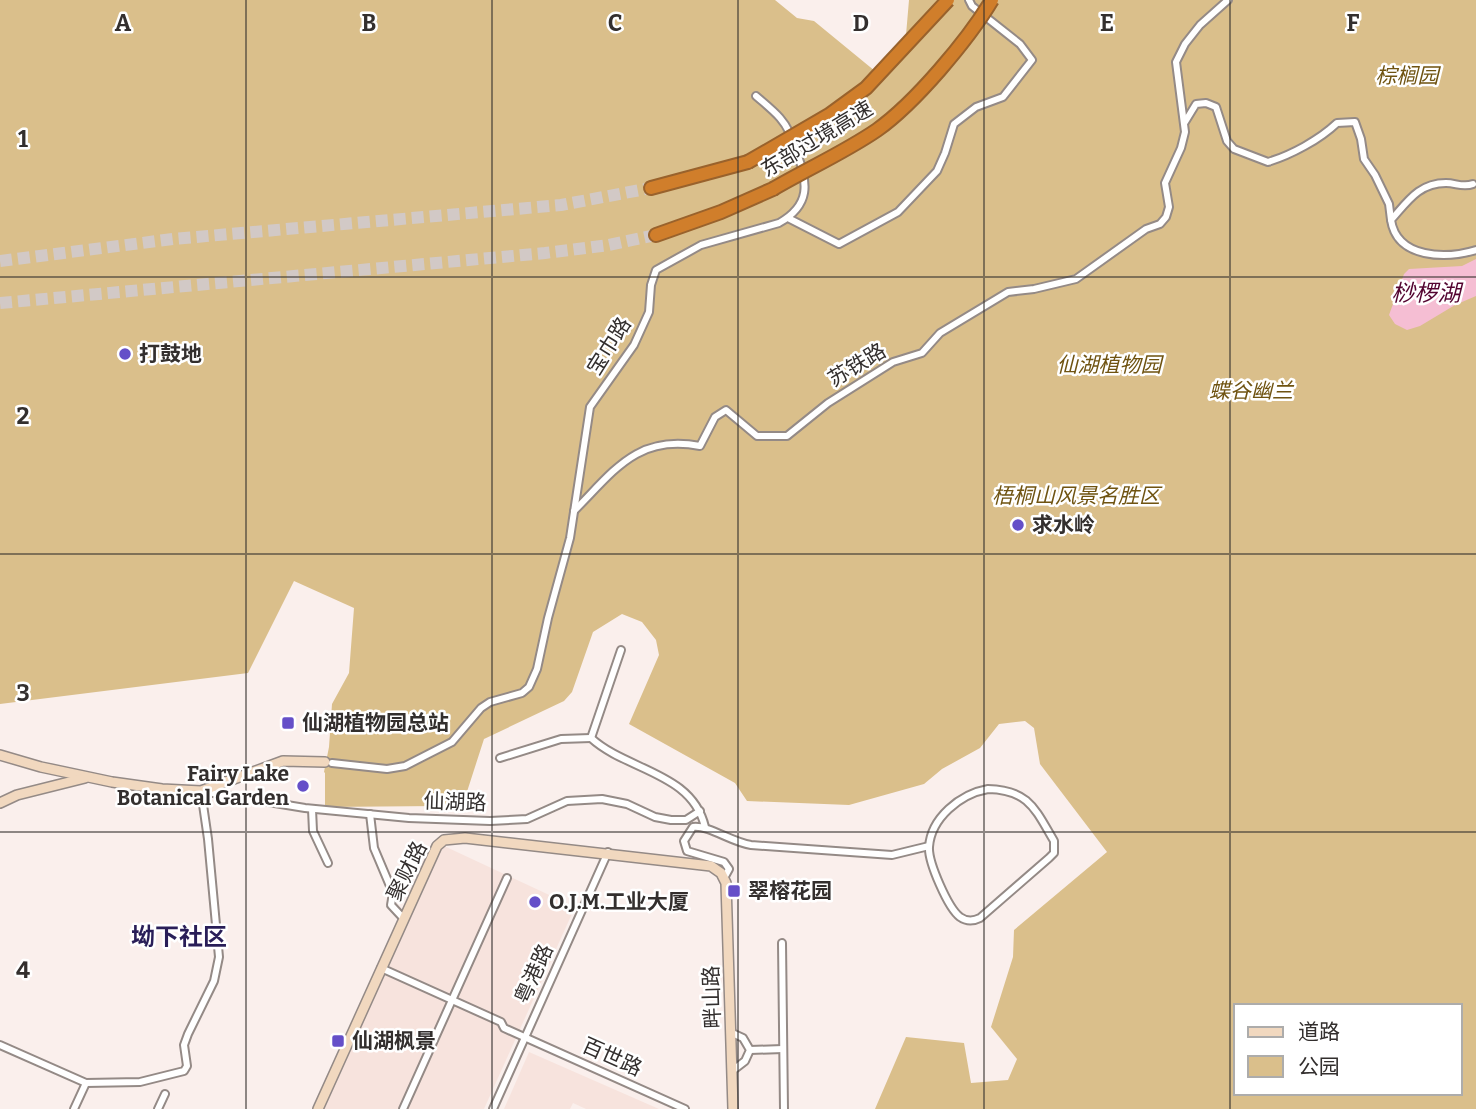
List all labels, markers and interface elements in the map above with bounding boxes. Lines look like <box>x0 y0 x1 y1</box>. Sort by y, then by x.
text: A <box>115 9 132 37</box>
text: B <box>362 9 376 37</box>
text: C <box>608 9 622 37</box>
text: D <box>853 9 869 37</box>
text: E <box>1100 9 1114 37</box>
text: F <box>1347 9 1360 37</box>
park label: 棕榈园 <box>1376 63 1441 89</box>
street label: 东部过境高速 <box>756 95 878 183</box>
text: 1 <box>18 125 28 153</box>
water label: 桫椤湖 <box>1392 279 1464 307</box>
street label: 宝巾路 <box>581 312 637 380</box>
street label: 苏铁路 <box>823 338 891 392</box>
place label: 打鼓地 <box>139 341 202 367</box>
marker: 打鼓地 <box>117 346 133 362</box>
park label: 仙湖植物园 <box>1057 352 1164 378</box>
park label: 蝶谷幽兰 <box>1209 378 1295 404</box>
text: 2 <box>17 402 30 430</box>
park label: 梧桐山风景名胜区 <box>992 483 1163 509</box>
place label: 求水岭 <box>1032 512 1095 538</box>
marker: 求水岭 <box>1010 517 1026 533</box>
text: 3 <box>16 679 30 707</box>
place label: 仙湖植物园总站 <box>302 710 449 736</box>
marker: 仙湖植物园总站 <box>280 715 296 731</box>
place label: Fairy Lake Botanical Garden <box>117 761 289 811</box>
marker: Fairy Lake Botanical Garden <box>295 778 311 794</box>
street label: 仙湖路 <box>423 788 487 816</box>
street label: 聚财路 <box>382 837 432 905</box>
place label: 翠榕花园 <box>748 878 832 904</box>
marker: 翠榕花园 <box>726 883 742 899</box>
place label: O.J.M.工业大厦 <box>549 889 689 915</box>
marker: O.J.M.工业大厦 <box>527 894 543 910</box>
district label: 坳下社区 <box>131 923 227 951</box>
street label: 粤港路 <box>509 940 559 1008</box>
text: 4 <box>16 956 30 984</box>
street label: 畔山路 <box>698 965 726 1029</box>
legend <box>1234 1004 1462 1095</box>
text: 道路 <box>1298 1019 1340 1045</box>
place label: 仙湖枫景 <box>352 1028 436 1054</box>
street label: 百世路 <box>578 1032 646 1082</box>
marker: 仙湖枫景 <box>330 1033 346 1049</box>
text: 公园 <box>1298 1054 1340 1080</box>

